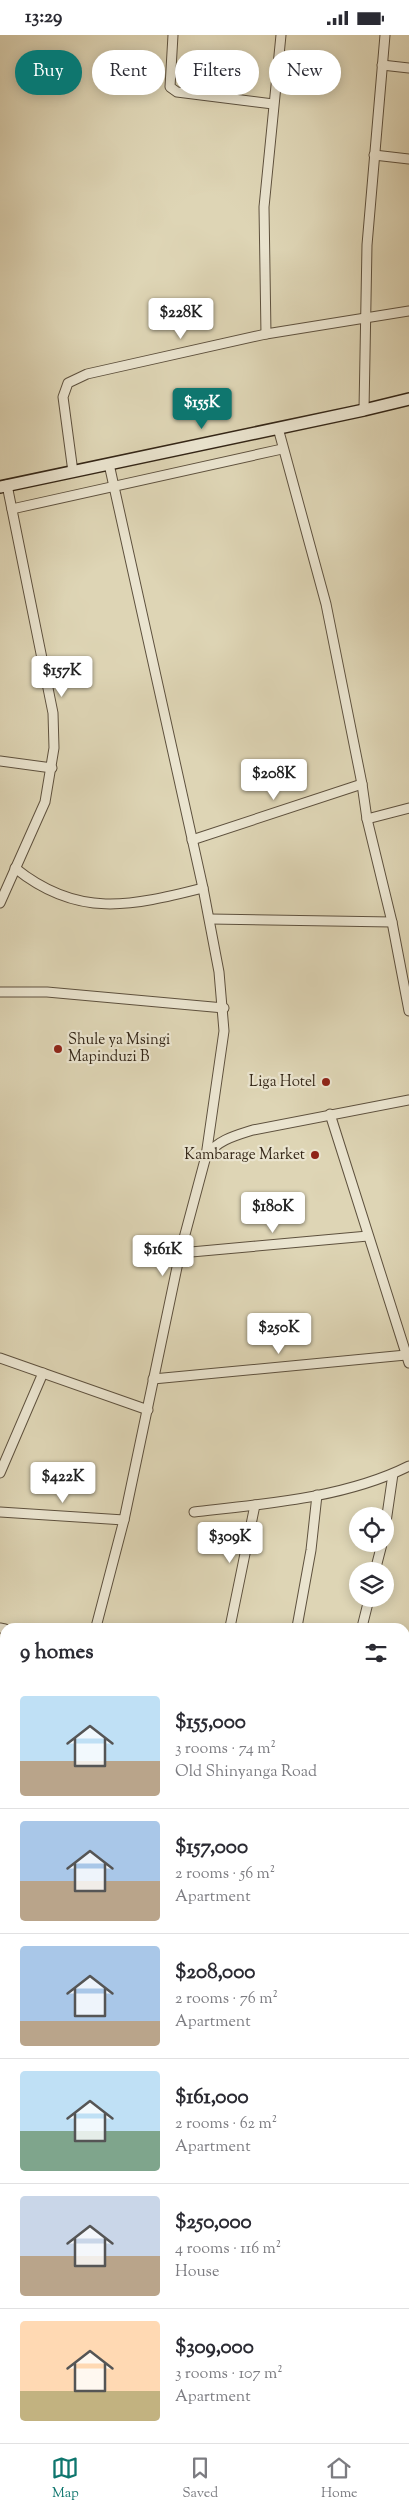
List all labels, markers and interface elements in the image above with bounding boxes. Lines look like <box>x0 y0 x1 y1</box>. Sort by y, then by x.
text: 13:29 <box>25 4 62 31</box>
chip: Buy <box>15 50 82 95</box>
chip: Rent <box>92 50 165 95</box>
chip: Filters <box>175 50 259 95</box>
chip: New <box>269 50 341 95</box>
pin: $228K <box>146 297 216 340</box>
text: $228K <box>159 302 203 325</box>
pin: $155K <box>167 387 237 430</box>
text: $155K <box>184 392 220 415</box>
pin: $157K <box>27 655 97 698</box>
text: $157K <box>42 660 82 683</box>
pin: $208K <box>239 759 309 801</box>
text: $208K <box>252 763 296 786</box>
place label: Shule ya Msingi Mapinduzi B <box>68 1030 170 1068</box>
marker: Shule ya Msingi Mapinduzi B <box>52 1043 64 1055</box>
place label: Liga Hotel <box>249 1072 316 1093</box>
marker: Liga Hotel <box>320 1076 332 1088</box>
place label: Kambarage Market <box>184 1145 305 1166</box>
marker: Kambarage Market <box>309 1149 321 1161</box>
pin: $180K <box>238 1191 308 1234</box>
text: $180K <box>252 1196 294 1219</box>
pin: $161K <box>128 1235 198 1277</box>
text: $161K <box>144 1239 182 1262</box>
pin: $250K <box>244 1313 314 1355</box>
text: $250K <box>258 1317 300 1340</box>
pin: $422K <box>28 1461 98 1504</box>
text: $422K <box>41 1466 85 1489</box>
map controls <box>349 1507 394 1607</box>
button: locate <box>349 1507 394 1552</box>
pin: $309K <box>195 1521 265 1564</box>
text: $309K <box>209 1526 251 1549</box>
button: layers <box>349 1562 394 1607</box>
text: 9 homes <box>20 1638 93 1668</box>
icon: filters <box>362 1639 390 1667</box>
text: $155,000 <box>175 1708 246 1738</box>
icon: home <box>60 1716 120 1776</box>
text: 3 rooms · 74 m² <box>175 1738 276 1761</box>
text: Old Shinyanga Road <box>175 1761 317 1784</box>
text: $157,000 <box>175 1833 248 1863</box>
icon: home <box>60 1841 120 1901</box>
text: 2 rooms · 56 m² <box>175 1863 275 1886</box>
text: Apartment <box>175 1886 251 1909</box>
text: $208,000 <box>175 1958 255 1988</box>
icon: home <box>60 1966 120 2026</box>
text: 2 rooms · 76 m² <box>175 1988 278 2011</box>
text: Apartment <box>175 2011 251 2034</box>
text: $161,000 <box>175 2083 249 2113</box>
icon: home <box>60 2091 120 2151</box>
text: 2 rooms · 62 m² <box>175 2113 277 2136</box>
text: Apartment <box>175 2136 251 2159</box>
text: $250,000 <box>175 2208 252 2238</box>
icon: home <box>60 2216 120 2276</box>
text: 4 rooms · 116 m² <box>175 2238 281 2261</box>
text: House <box>175 2261 219 2284</box>
text: $309,000 <box>175 2333 254 2363</box>
icon: home <box>60 2341 120 2401</box>
text: 3 rooms · 107 m² <box>175 2363 283 2386</box>
text: Apartment <box>175 2386 251 2409</box>
tab: Map <box>51 2454 79 2504</box>
tab: Saved <box>182 2454 218 2504</box>
tab: Home <box>321 2454 358 2504</box>

